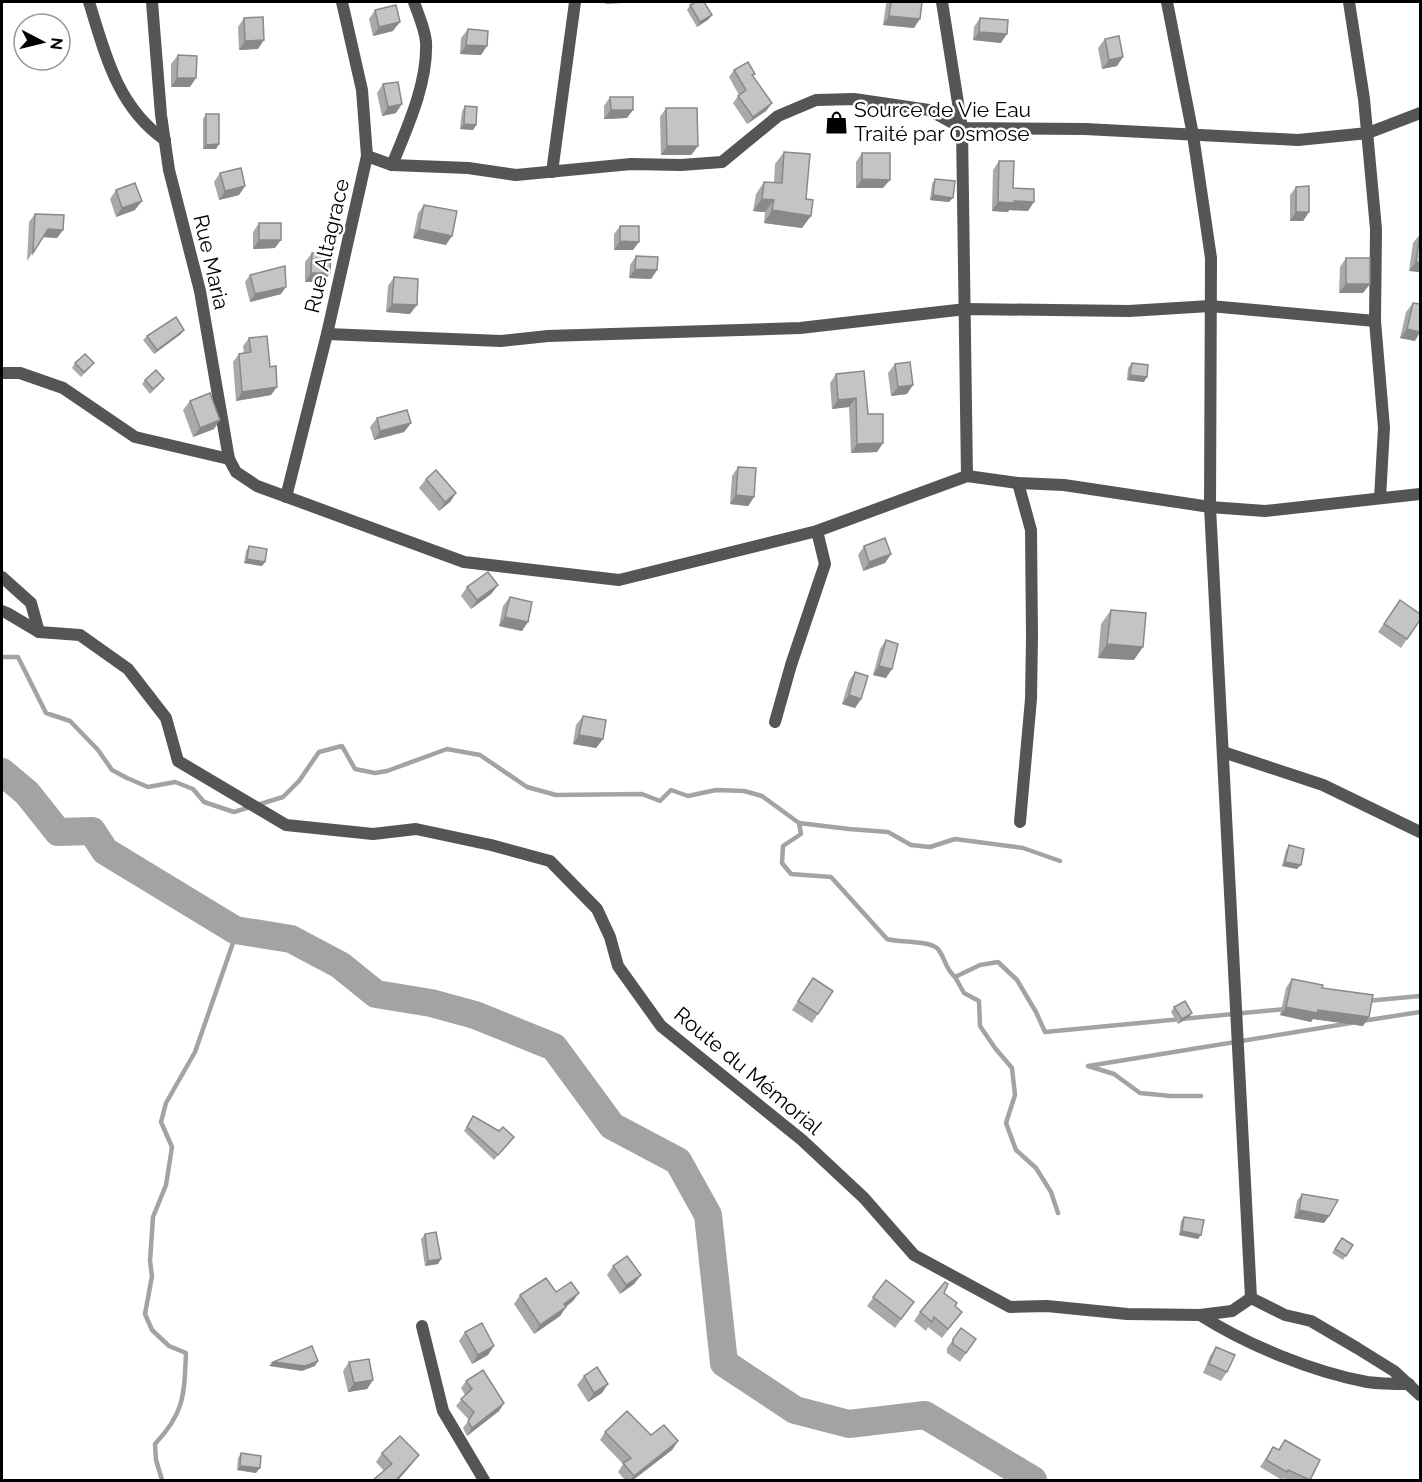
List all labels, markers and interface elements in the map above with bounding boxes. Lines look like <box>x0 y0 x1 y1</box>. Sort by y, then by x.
north arrow <box>12 12 72 72</box>
text: N <box>46 37 67 51</box>
place label: Source de Vie Eau Traité par Osmose <box>854 97 1031 146</box>
shop icon: Source de Vie Eau Traité par Osmose <box>823 109 849 135</box>
street label: Rue Altagrace <box>299 176 354 315</box>
street label: Rue Maria <box>188 212 235 312</box>
street label: Route du Mémorial <box>669 1002 828 1140</box>

